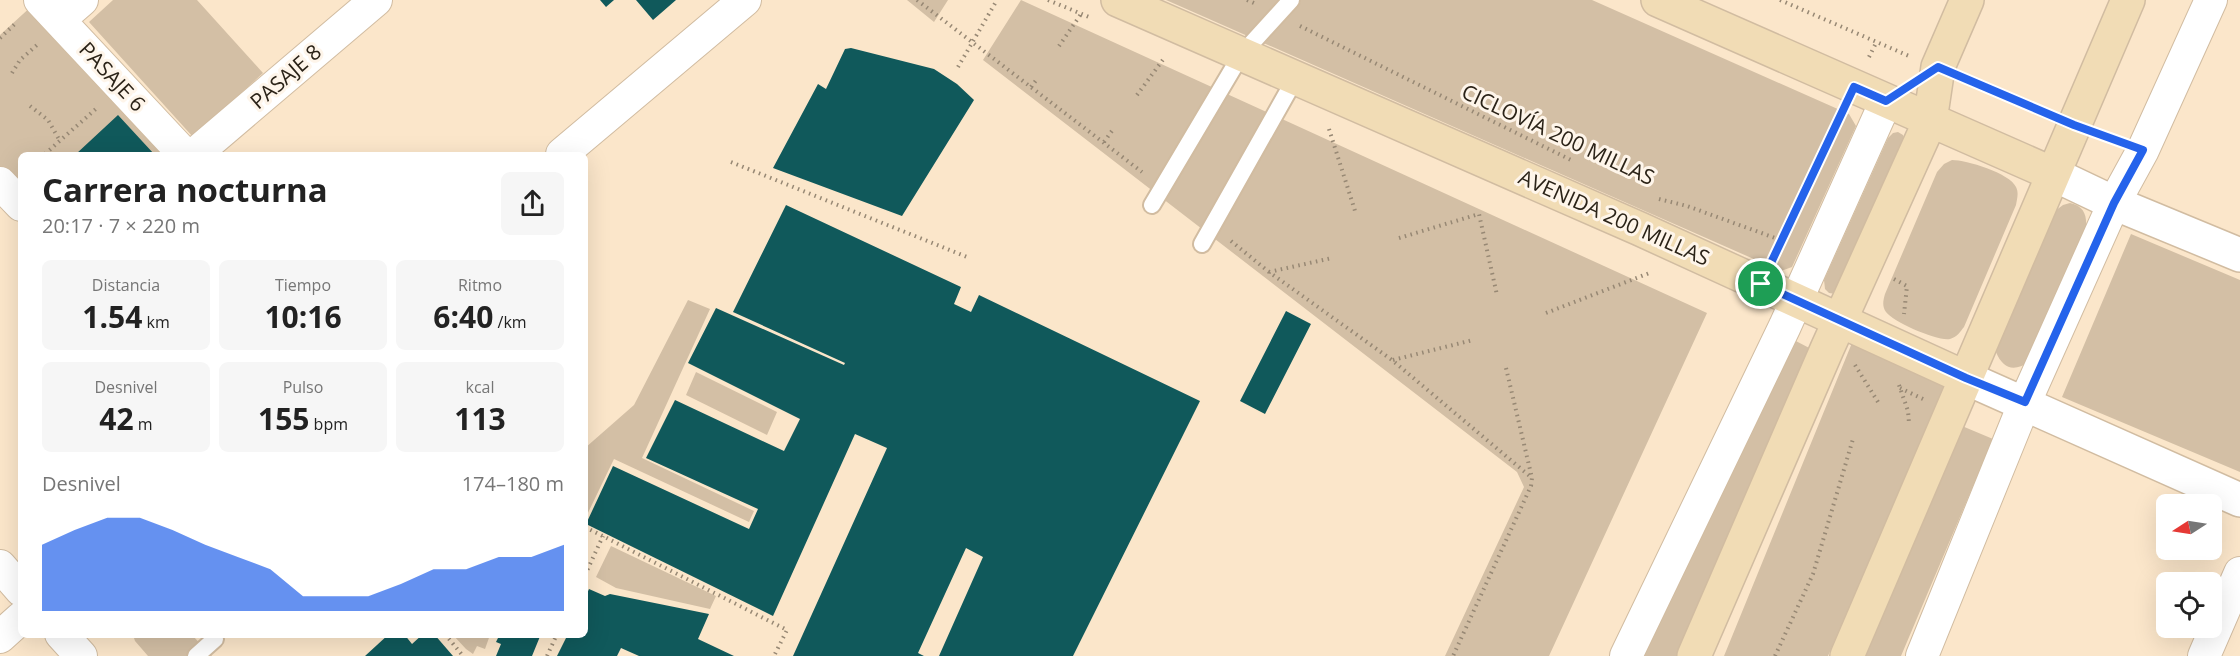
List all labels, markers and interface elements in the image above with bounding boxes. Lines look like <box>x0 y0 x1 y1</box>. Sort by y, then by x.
street label: PASAJE 6 <box>73 36 152 117</box>
street label: PASAJE 8 <box>244 38 327 115</box>
street label: CICLOVÍA 200 MILLAS <box>1457 77 1659 191</box>
street label: AVENIDA 200 MILLAS <box>1515 162 1714 272</box>
text: Carrera nocturna <box>42 167 328 212</box>
button: share <box>501 172 564 235</box>
text: 20:17 · 7 × 220 m <box>42 212 200 239</box>
pin <box>1735 258 1786 309</box>
icon: arrive <box>1744 267 1777 300</box>
text: Distancia <box>92 274 160 296</box>
text: Tiempo <box>275 274 331 296</box>
text: Ritmo <box>458 274 502 296</box>
text: 1.54 <box>82 296 142 337</box>
text: 10:16 <box>264 296 342 337</box>
text: 6:40 <box>433 296 493 337</box>
text: km <box>142 311 170 333</box>
text: /km <box>493 311 527 333</box>
text: Desnivel <box>94 376 158 398</box>
text: Pulso <box>283 376 323 398</box>
text: kcal <box>466 376 495 398</box>
text: 42 <box>99 398 134 439</box>
text: 155 <box>258 398 309 439</box>
text: 113 <box>454 398 506 439</box>
text: m <box>134 413 153 435</box>
text: bpm <box>309 413 348 435</box>
text: Desnivel <box>42 470 121 497</box>
text: 174–180 m <box>462 470 564 497</box>
north arrow <box>2156 494 2222 560</box>
map controls <box>2156 494 2222 638</box>
button: locate <box>2156 572 2222 638</box>

